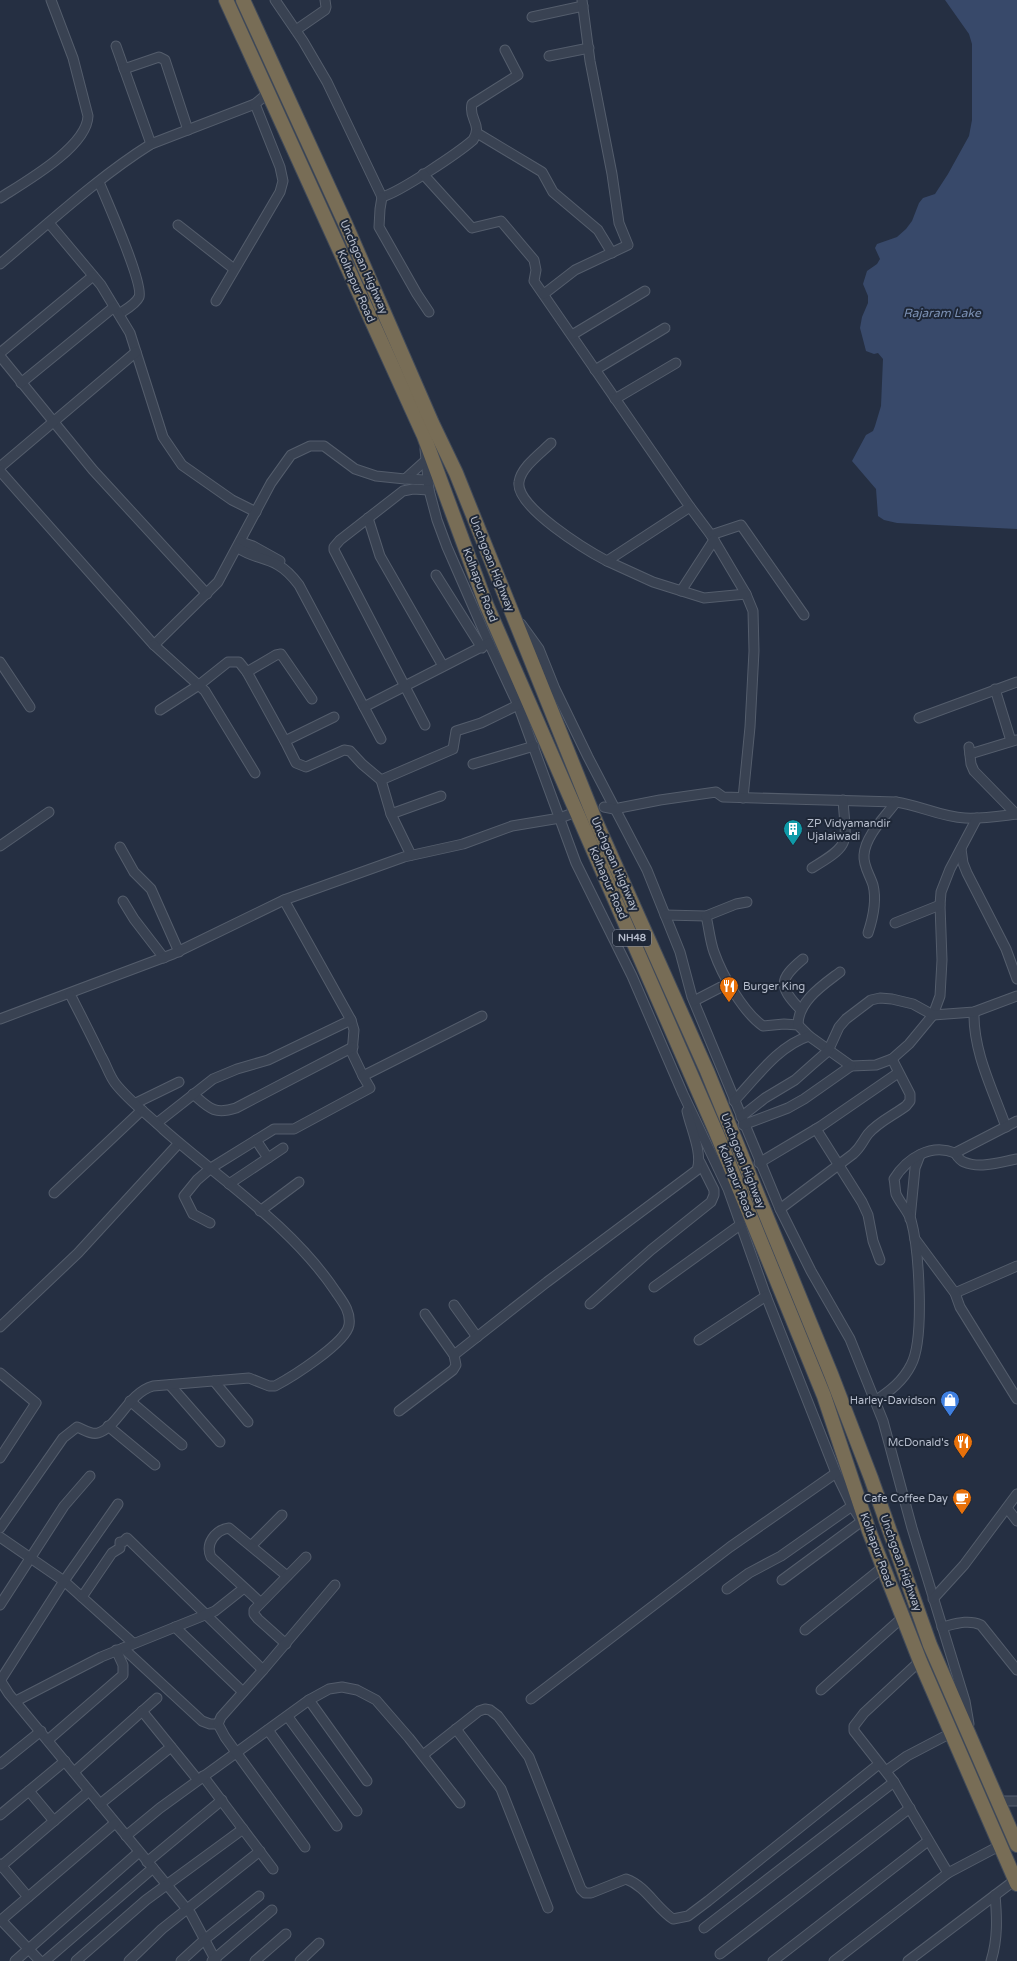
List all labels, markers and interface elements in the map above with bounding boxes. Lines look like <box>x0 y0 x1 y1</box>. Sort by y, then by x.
street label: Unchgoan Highway <box>337 218 391 316</box>
street label: Kolhapur Road <box>334 248 378 324</box>
water label: Rajaram Lake <box>903 306 982 320</box>
street label: Unchgoan Highway <box>467 514 517 614</box>
street label: Kolhapur Road <box>460 546 500 624</box>
street label: Unchgoan Highway <box>588 815 642 913</box>
place label: ZP Vidyamandir Ujalaiwadi <box>807 817 891 843</box>
building icon: ZP Vidyamandir Ujalaiwadi <box>782 818 804 846</box>
street label: Kolhapur Road <box>586 845 630 921</box>
road number: NH48 <box>613 930 651 946</box>
restaurant icon: Burger King <box>718 975 740 1003</box>
place label: Burger King <box>743 980 805 993</box>
street label: Unchgoan Highway <box>718 1111 768 1211</box>
street label: Kolhapur Road <box>715 1142 757 1220</box>
shop icon: Harley-Davidson <box>939 1389 961 1417</box>
place label: Harley-Davidson <box>850 1394 936 1407</box>
restaurant icon: McDonald's <box>952 1431 974 1459</box>
place label: McDonald's <box>888 1436 949 1449</box>
cafe icon: Cafe Coffee Day <box>951 1487 973 1515</box>
place label: Cafe Coffee Day <box>864 1492 948 1505</box>
street label: Kolhapur Road <box>858 1511 896 1589</box>
street label: Unchgoan Highway <box>877 1513 925 1613</box>

